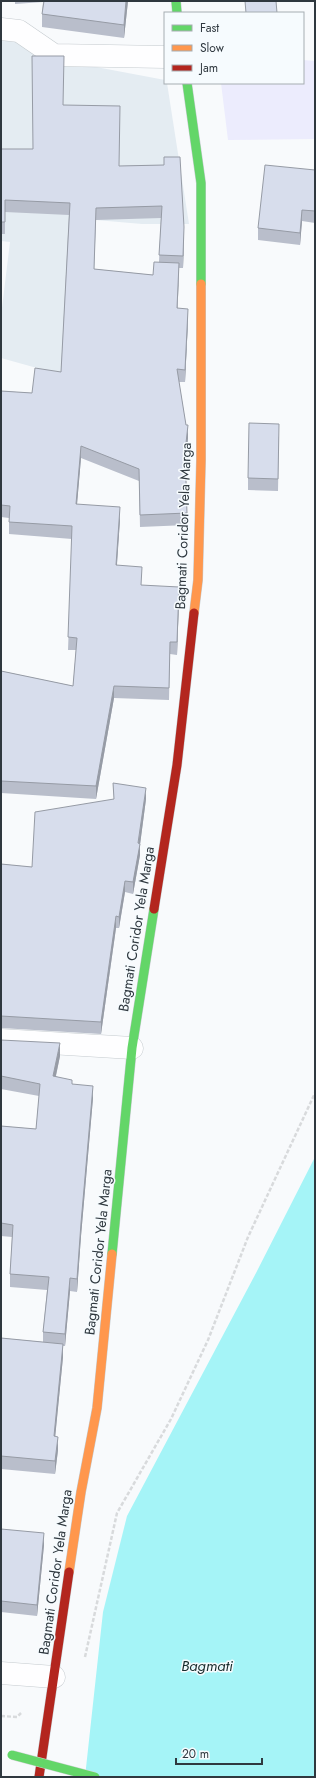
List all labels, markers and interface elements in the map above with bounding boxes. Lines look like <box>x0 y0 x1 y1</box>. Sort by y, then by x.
legend <box>164 12 304 84</box>
text: Fast <box>200 19 219 37</box>
text: Slow <box>200 39 225 57</box>
text: Jam <box>198 59 218 77</box>
street label: Bagmati Coridor Yela Marga <box>170 442 196 610</box>
street label: Bagmati Coridor Yela Marga <box>113 845 159 1013</box>
street label: Bagmati Coridor Yela Marga <box>79 1168 117 1336</box>
street label: Bagmati Coridor Yela Marga <box>33 1488 77 1656</box>
water label: Bagmati <box>181 1655 233 1677</box>
scale bar <box>176 1740 262 1766</box>
text: 20 m <box>182 1745 209 1763</box>

